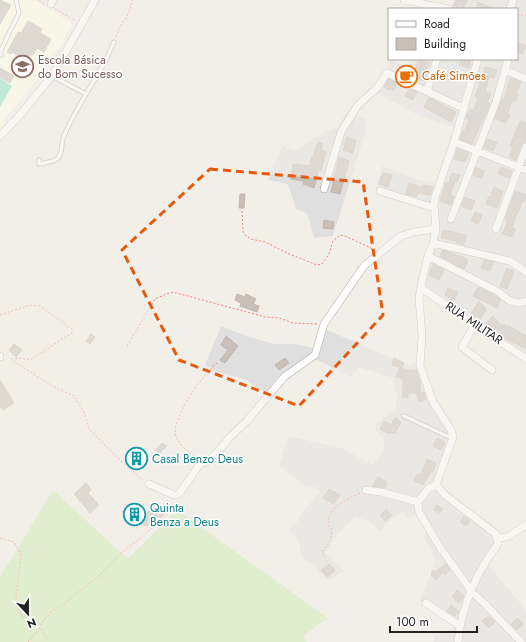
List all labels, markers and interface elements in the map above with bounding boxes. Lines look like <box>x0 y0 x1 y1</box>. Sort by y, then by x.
legend <box>388 8 518 60</box>
text: Road <box>424 15 450 33</box>
text: Building <box>424 35 466 53</box>
place label: Escola Básica do Bom Sucesso <box>38 51 123 83</box>
school or university icon: Escola Básica do Bom Sucesso <box>10 54 36 80</box>
cafe icon: Café Simões <box>394 63 420 89</box>
place label: Café Simões <box>422 67 486 85</box>
street label: RUA MILITAR <box>442 297 507 349</box>
building icon: Casal Benzo Deus <box>123 446 149 472</box>
place label: Casal Benzo Deus <box>152 450 243 468</box>
place label: Quinta Benza a Deus <box>150 499 219 531</box>
building icon: Quinta Benza a Deus <box>122 502 148 528</box>
north arrow <box>8 594 48 634</box>
scale bar <box>390 608 477 634</box>
text: 100 m <box>396 613 429 631</box>
text: N <box>25 614 39 632</box>

